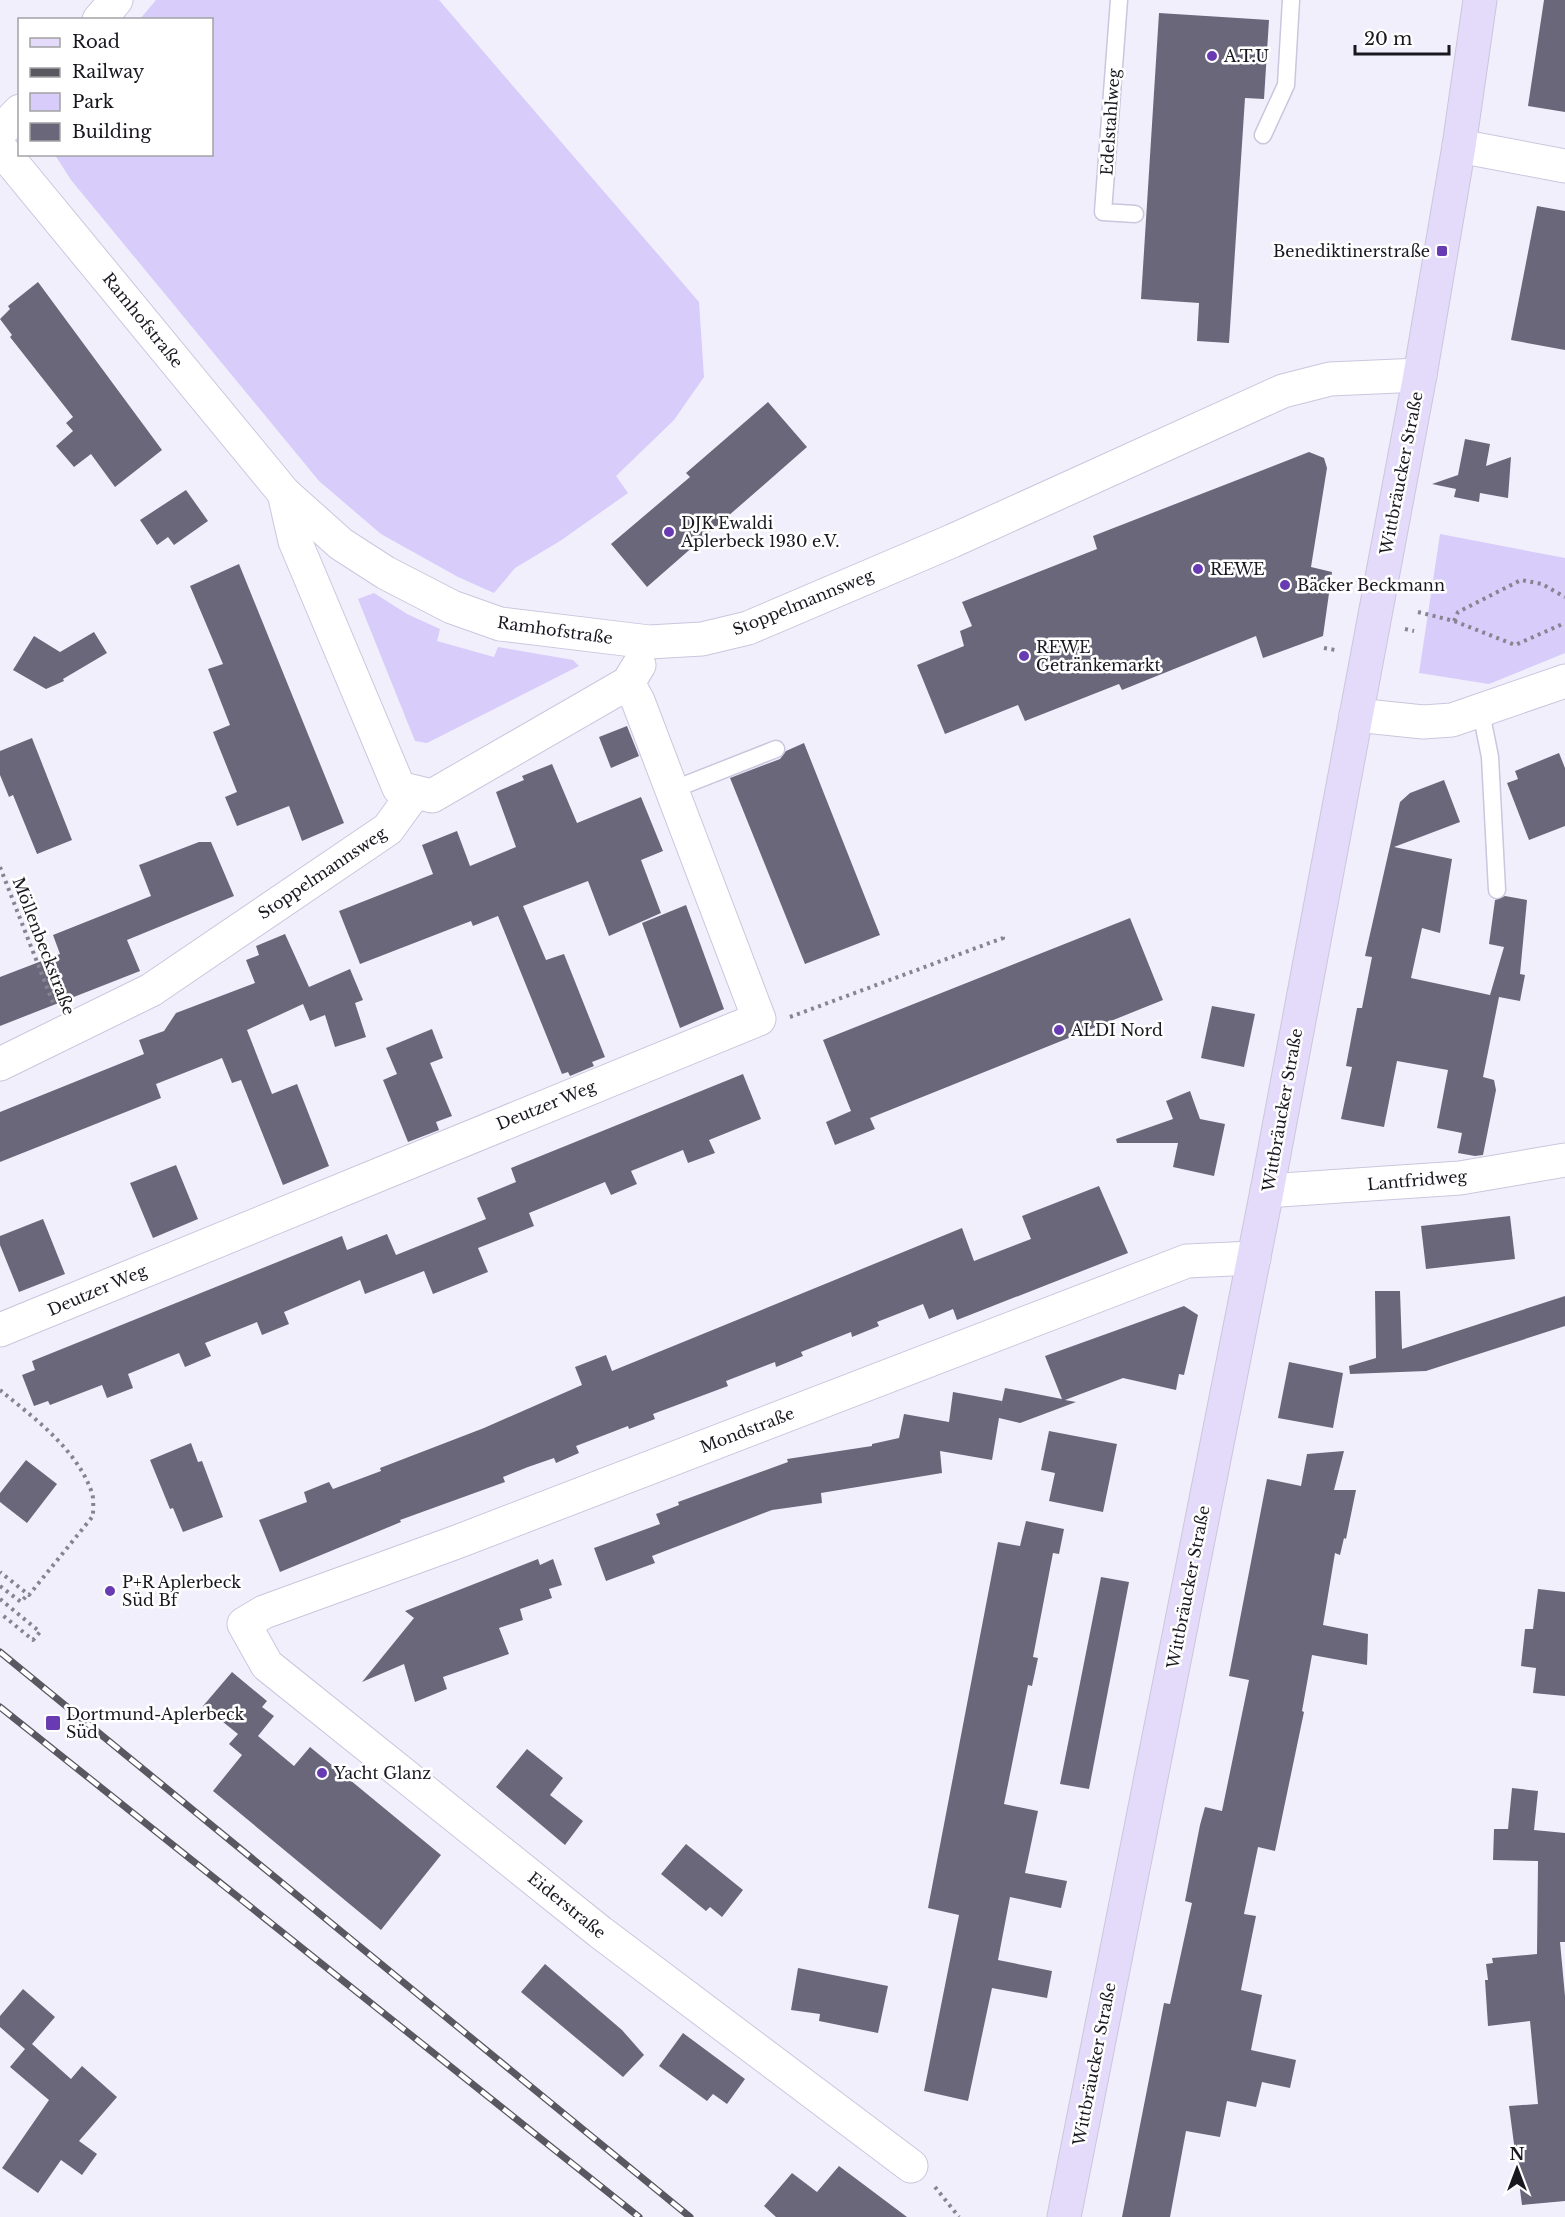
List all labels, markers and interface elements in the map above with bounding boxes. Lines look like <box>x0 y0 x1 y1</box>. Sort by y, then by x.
legend <box>18 18 213 156</box>
scale bar <box>1355 18 1450 56</box>
text: 20 m <box>1364 28 1412 50</box>
text: Road <box>72 31 120 53</box>
place label: A.T.U <box>1223 46 1269 66</box>
marker: A.T.U <box>1205 49 1219 63</box>
text: Railway <box>72 61 145 83</box>
street label: Edelstahlweg <box>1096 67 1124 176</box>
text: Park <box>72 91 114 113</box>
text: Building <box>72 121 151 143</box>
place label: Benediktinerstraße <box>1273 241 1430 261</box>
marker: Benediktinerstraße <box>1435 244 1449 258</box>
street label: Ramhofstraße <box>99 268 187 372</box>
street label: Wittbräucker Straße <box>1375 390 1427 557</box>
place label: DJK Ewaldi Aplerbeck 1930 e.V. <box>680 513 839 551</box>
marker: DJK Ewaldi Aplerbeck 1930 e.V. <box>662 525 676 539</box>
place label: REWE <box>1210 559 1265 579</box>
marker: REWE <box>1191 562 1205 576</box>
street label: Stoppelmannsweg <box>730 564 877 639</box>
place label: Bäcker Beckmann <box>1297 575 1445 595</box>
marker: Bäcker Beckmann <box>1278 578 1292 592</box>
street label: Ramhofstraße <box>496 612 614 648</box>
place label: REWE Getränkemarkt <box>1036 637 1161 675</box>
marker: REWE Getränkemarkt <box>1017 649 1031 663</box>
street label: Stoppelmannsweg <box>254 822 390 923</box>
street label: Möllenbeckstraße <box>8 874 80 1018</box>
place label: ALDI Nord <box>1070 1020 1163 1040</box>
marker: ALDI Nord <box>1052 1023 1066 1037</box>
street label: Wittbräucker Straße <box>1258 1027 1306 1194</box>
street label: Deutzer Weg <box>493 1076 599 1134</box>
street label: Lantfridweg <box>1366 1166 1468 1194</box>
street label: Deutzer Weg <box>44 1260 150 1320</box>
street label: Mondstraße <box>697 1403 797 1457</box>
street label: Wittbräucker Straße <box>1162 1504 1214 1671</box>
place label: P+R Aplerbeck Süd Bf <box>122 1572 241 1610</box>
marker: P+R Aplerbeck Süd Bf <box>103 1584 117 1598</box>
place label: Dortmund-Aplerbeck Süd <box>66 1704 245 1742</box>
marker: Dortmund-Aplerbeck Süd <box>44 1714 62 1732</box>
place label: Yacht Glanz <box>333 1763 431 1783</box>
marker: Yacht Glanz <box>315 1766 329 1780</box>
street label: Eiderstraße <box>524 1867 610 1943</box>
street label: Wittbräucker Straße <box>1068 1981 1120 2148</box>
north arrow <box>1487 2139 1547 2199</box>
text: N <box>1509 2144 1525 2164</box>

